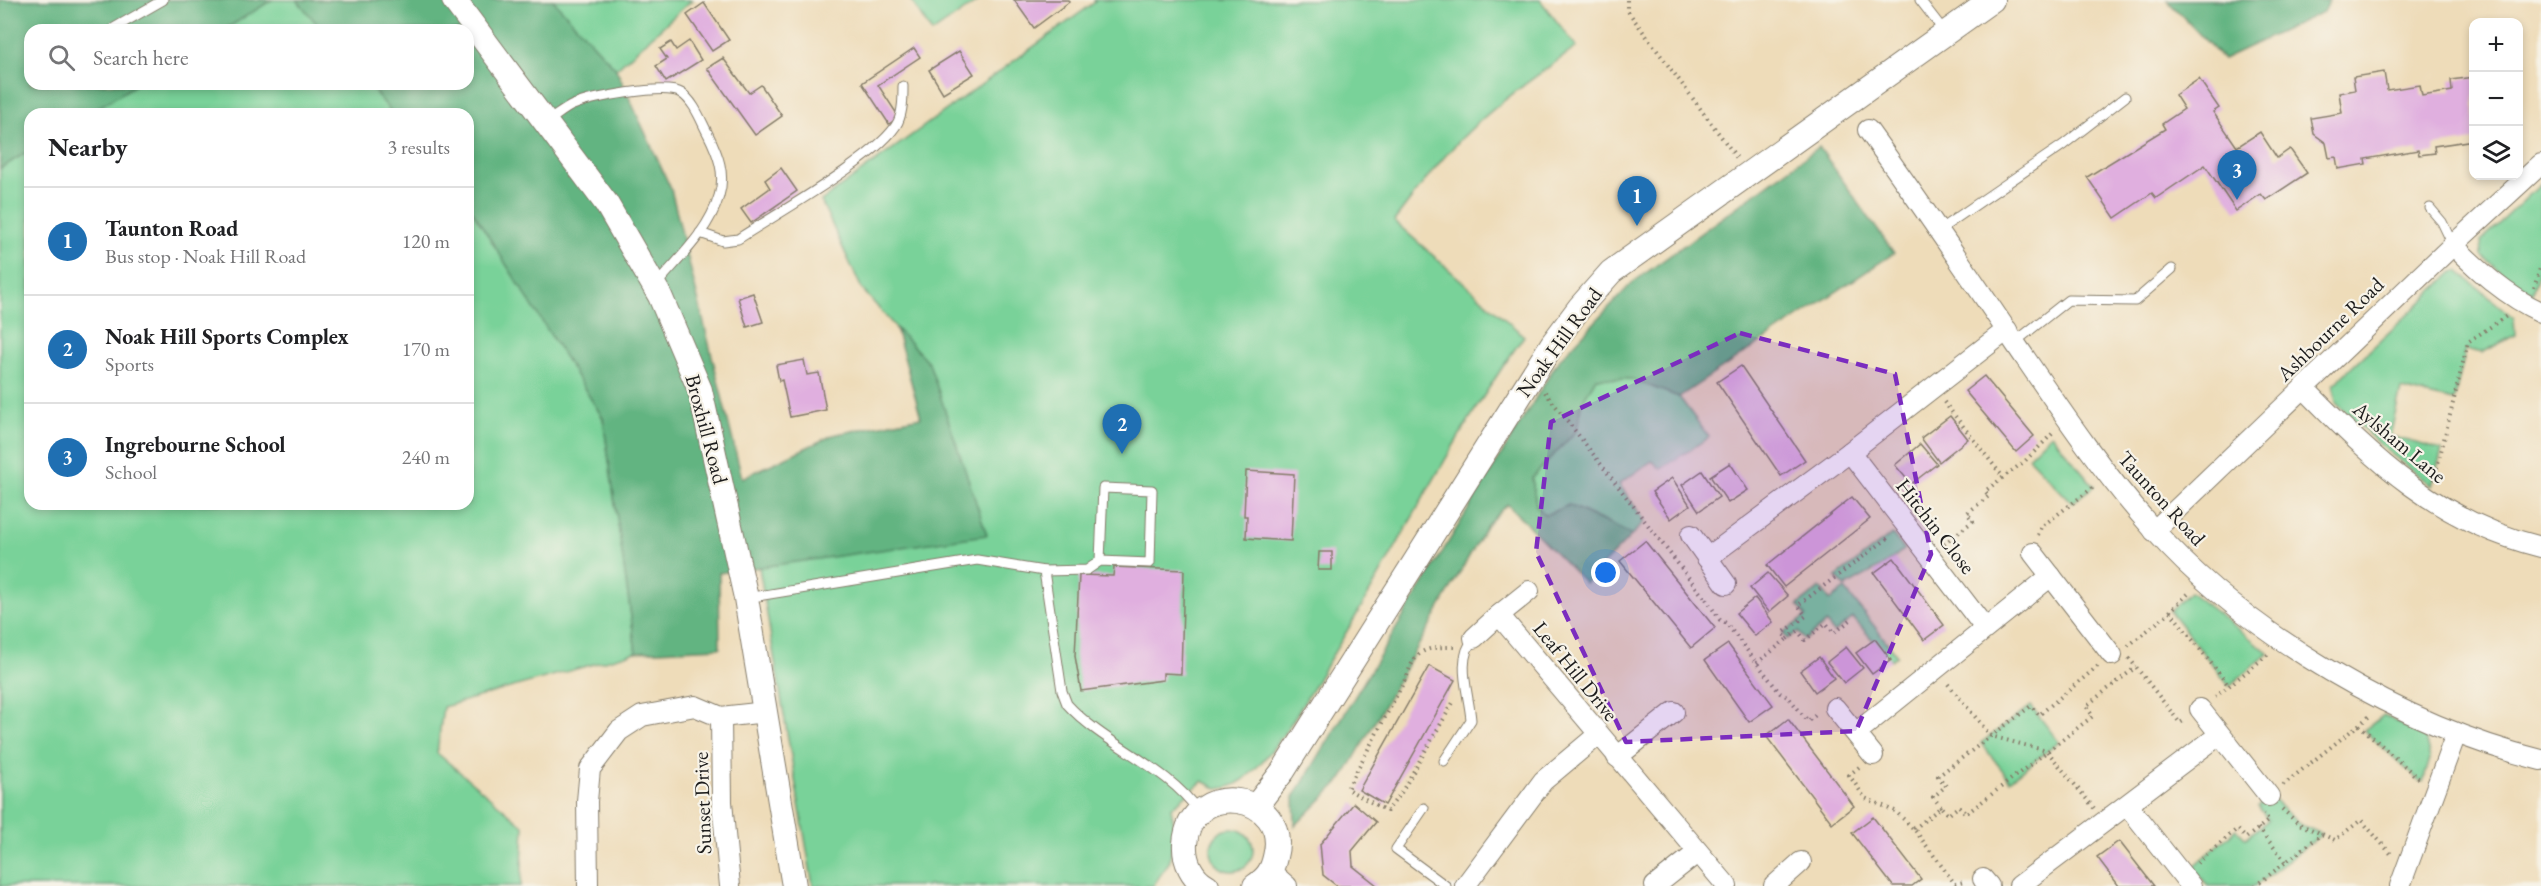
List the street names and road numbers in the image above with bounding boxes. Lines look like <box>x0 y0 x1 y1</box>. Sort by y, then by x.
street label: Ashbourne Road <box>2270 271 2390 388</box>
street label: Noak Hill Road <box>1510 281 1608 402</box>
street label: Broxhill Road <box>679 371 735 487</box>
street label: Aylsham Lane <box>2347 394 2452 489</box>
street label: Taunton Road <box>2112 445 2212 551</box>
street label: Hitchin Close <box>1890 473 1982 579</box>
street label: Leaf Hill Drive <box>1527 615 1625 727</box>
street label: Sunset Drive <box>687 751 717 855</box>

